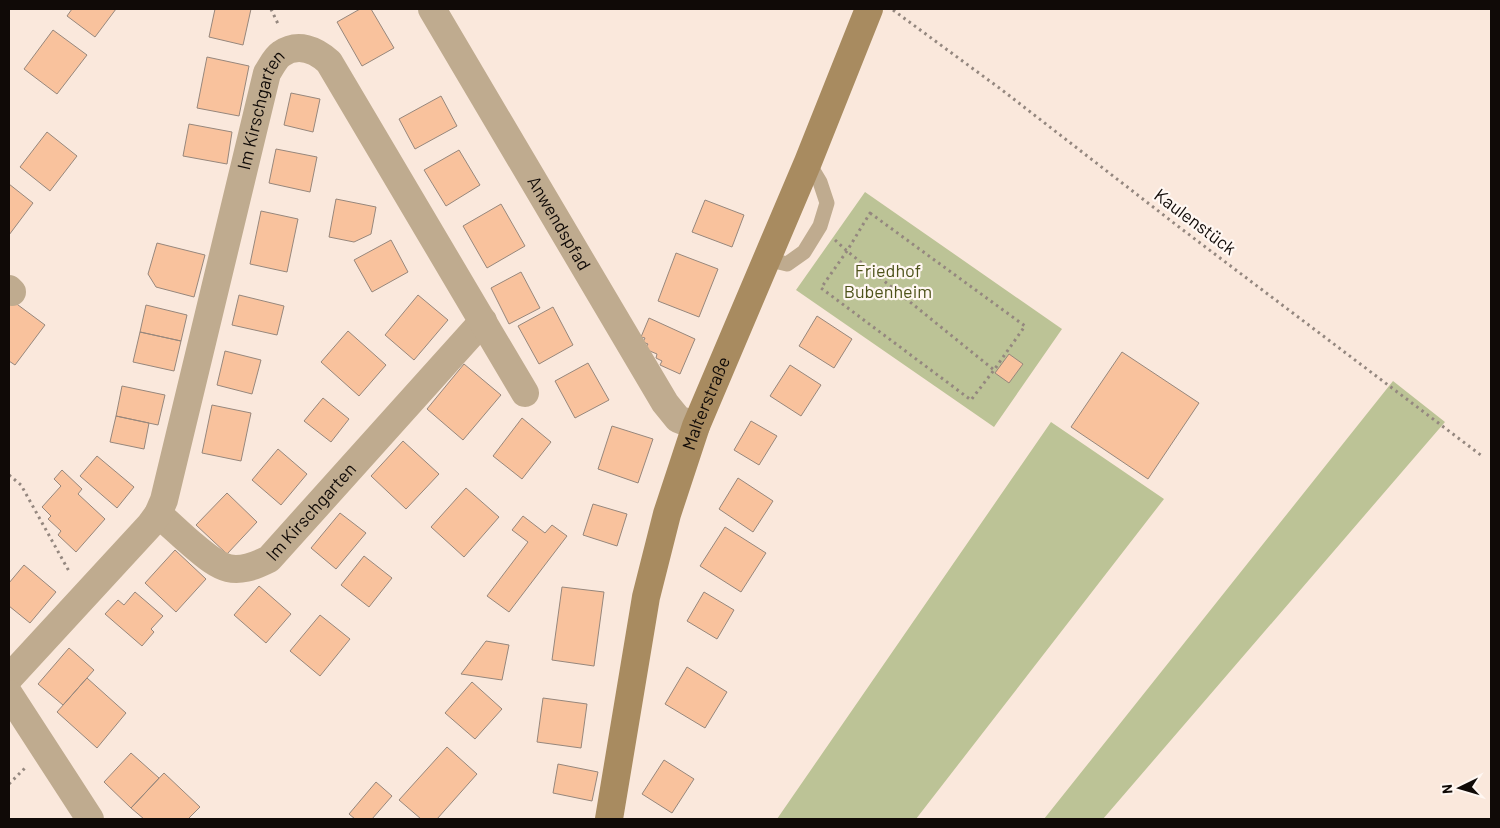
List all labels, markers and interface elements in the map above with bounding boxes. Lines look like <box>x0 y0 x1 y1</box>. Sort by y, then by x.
street label: Im Kirschgarten <box>232 44 289 172</box>
street label: Anwendspfad <box>523 172 596 274</box>
street label: Kaulenstück <box>1150 183 1241 259</box>
park label: Friedhof Bubenheim <box>844 259 932 302</box>
street label: Malterstraße <box>677 353 734 453</box>
street label: Im Kirschgarten <box>261 458 360 565</box>
north arrow <box>1435 763 1485 813</box>
text: N <box>1438 784 1455 795</box>

